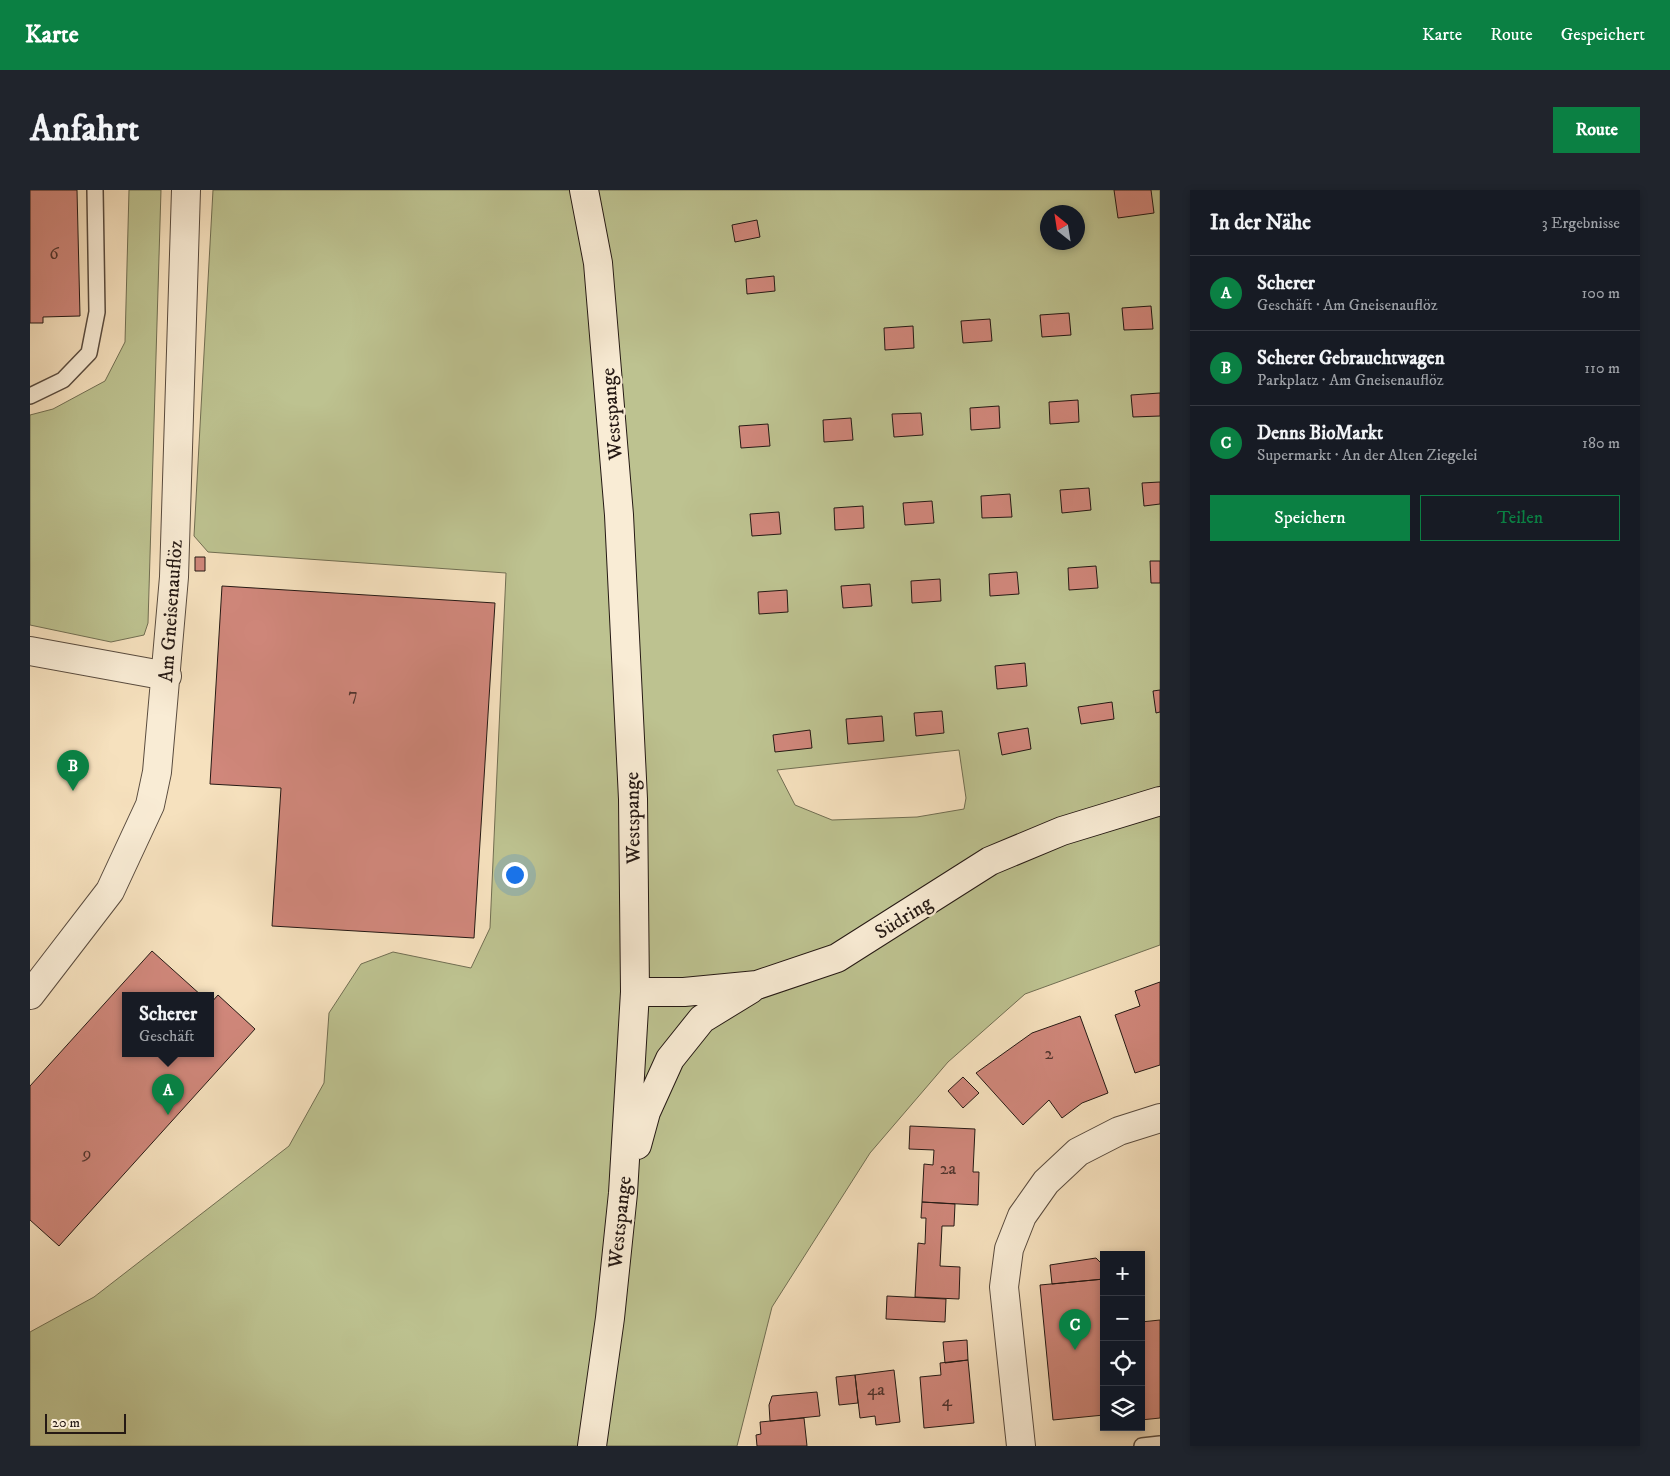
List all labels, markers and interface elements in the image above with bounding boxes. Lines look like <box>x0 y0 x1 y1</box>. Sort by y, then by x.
text: Karte <box>25 20 79 50</box>
text: Karte <box>1422 24 1462 46</box>
text: Route <box>1490 24 1533 46</box>
text: Gespeichert <box>1561 24 1645 46</box>
button: Route <box>1553 107 1640 153</box>
text: Anfahrt <box>30 108 139 152</box>
north arrow <box>1040 205 1085 250</box>
text: In der Nähe <box>1210 210 1311 236</box>
text: 3 Ergebnisse <box>1542 213 1620 233</box>
house number: 6 <box>49 243 59 265</box>
text: Scherer <box>1257 272 1315 295</box>
text: A <box>1221 283 1231 303</box>
text: 100 m <box>1582 283 1620 303</box>
text: Geschäft · Am Gneisenauflöz <box>1257 295 1438 315</box>
text: Scherer Gebrauchtwagen <box>1257 347 1445 370</box>
text: B <box>1221 358 1231 378</box>
text: 110 m <box>1584 358 1620 378</box>
street label: Westspange <box>596 367 629 462</box>
text: Parkplatz · Am Gneisenauflöz <box>1257 370 1444 390</box>
text: Denns BioMarkt <box>1257 422 1383 445</box>
text: C <box>1221 433 1231 453</box>
text: 180 m <box>1582 433 1620 453</box>
text: Supermarkt · An der Alten Ziegelei <box>1257 445 1478 465</box>
button: Speichern <box>1210 495 1410 541</box>
button: Teilen <box>1420 495 1620 541</box>
street label: Am Gneisenauflöz <box>154 539 189 683</box>
house number: 7 <box>348 684 358 706</box>
pin: B <box>57 750 89 791</box>
street label: Westspange <box>620 772 647 865</box>
your location <box>502 862 528 888</box>
street label: Südring <box>870 891 937 946</box>
popup <box>122 992 214 1057</box>
text: Scherer <box>139 1003 197 1026</box>
text: Geschäft <box>139 1026 194 1046</box>
house number: 2 <box>1045 1043 1054 1065</box>
pin: A <box>152 1074 184 1115</box>
house number: 9 <box>82 1143 91 1165</box>
house number: 2a <box>940 1158 957 1180</box>
street label: Westspange <box>603 1175 638 1270</box>
map controls <box>1100 1251 1145 1431</box>
button: + <box>1100 1251 1145 1296</box>
button: − <box>1100 1296 1145 1341</box>
pin: C <box>1059 1309 1091 1350</box>
button: locate <box>1100 1341 1145 1386</box>
house number: 4a <box>867 1379 885 1401</box>
button: layers <box>1100 1386 1145 1431</box>
house number: 4 <box>942 1390 953 1412</box>
scale bar <box>45 1411 126 1434</box>
text: 20 m <box>52 1414 80 1432</box>

